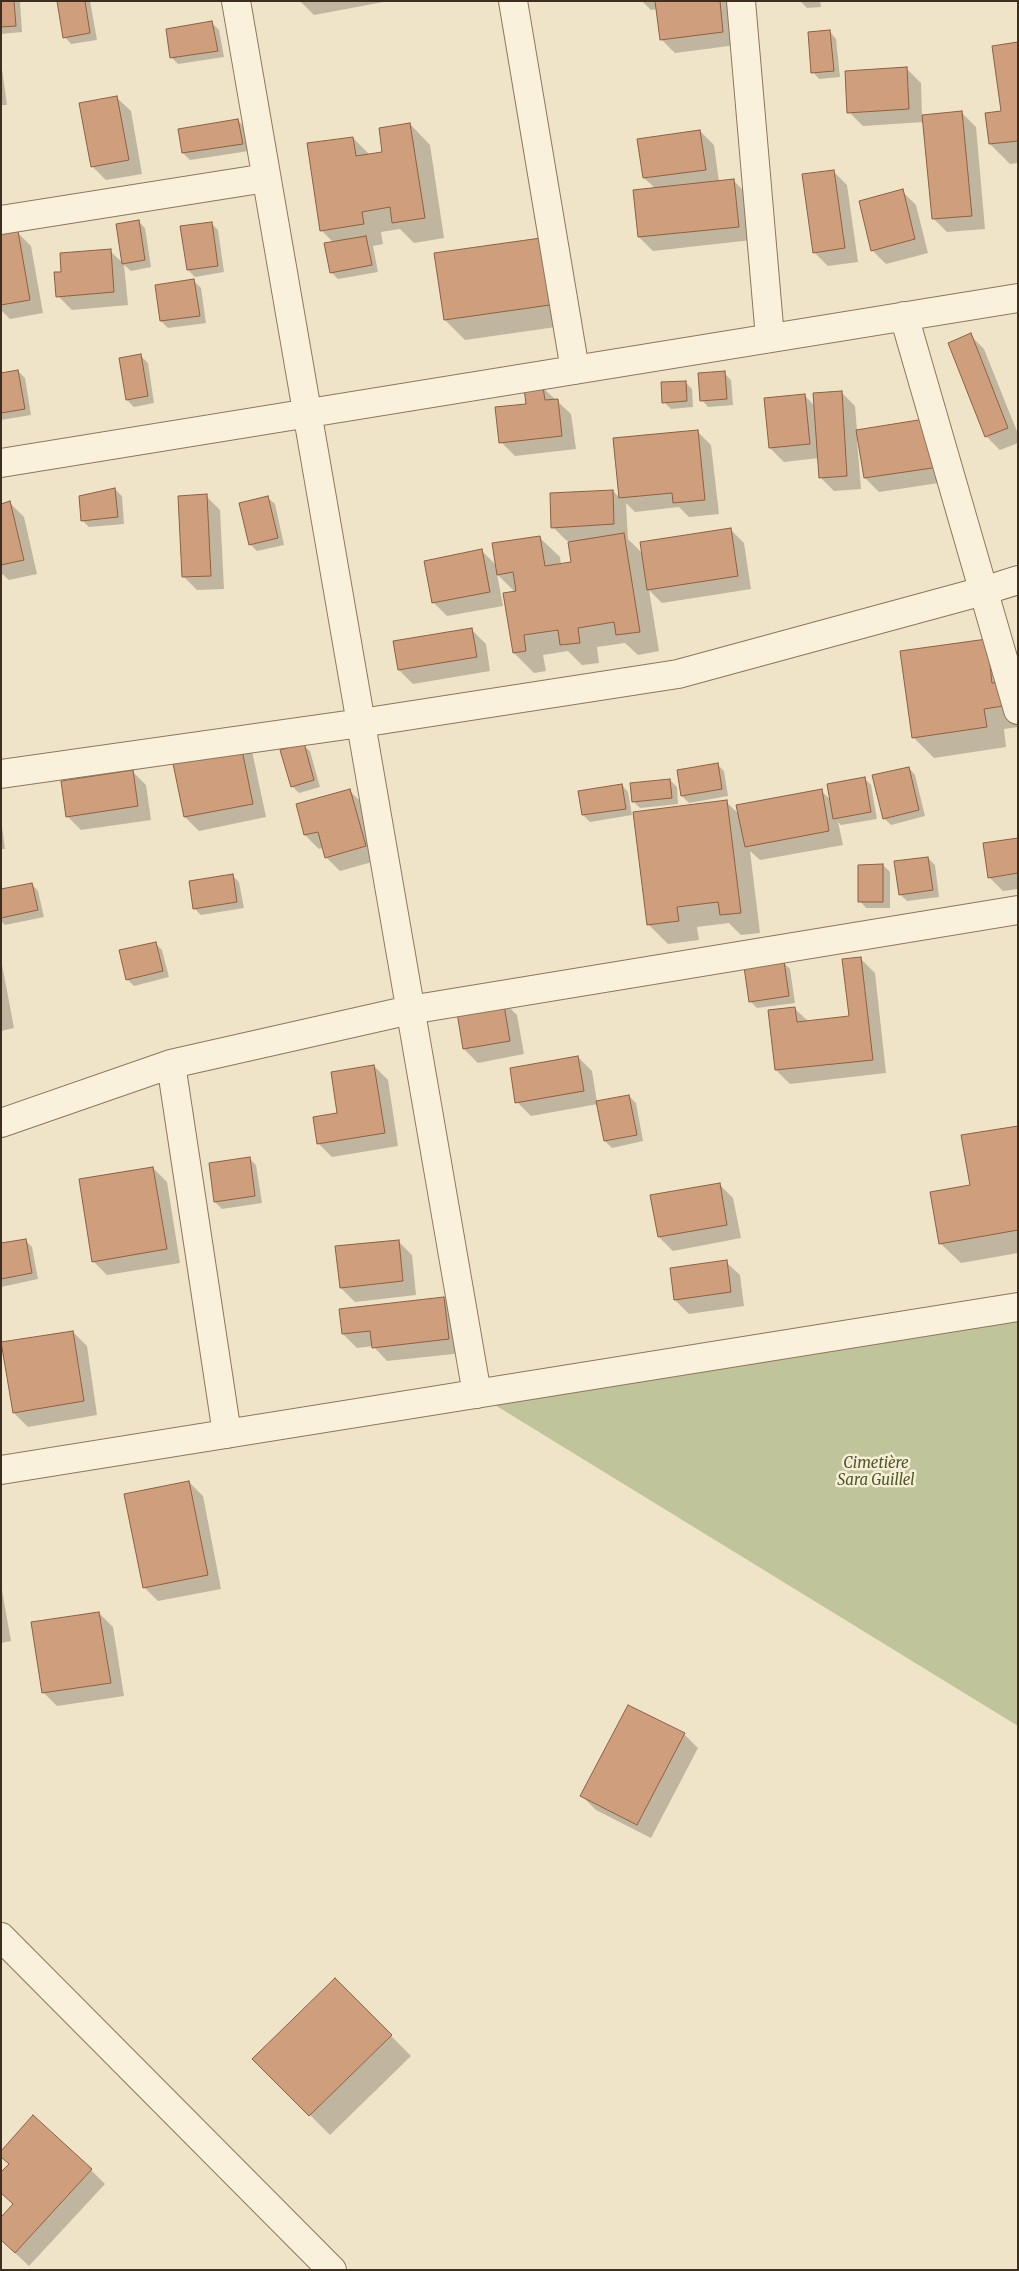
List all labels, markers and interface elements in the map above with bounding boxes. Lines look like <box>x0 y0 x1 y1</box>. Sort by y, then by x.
park label: Cimetière Sara Guillel <box>837 1455 915 1490</box>

